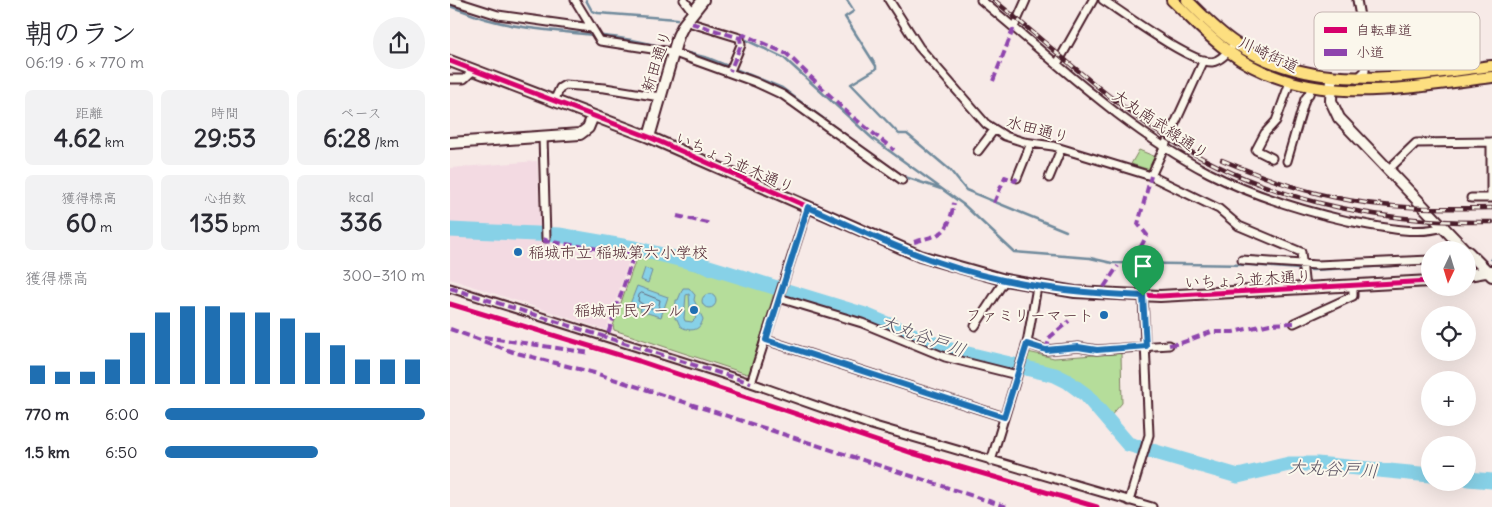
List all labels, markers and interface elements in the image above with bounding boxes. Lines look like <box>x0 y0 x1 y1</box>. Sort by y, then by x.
legend <box>1314 12 1480 70</box>
text: 朝のラン <box>25 15 137 51</box>
button: share <box>373 17 425 69</box>
text: 自転車道 <box>1356 21 1412 39</box>
street label: 新田通り <box>637 27 675 95</box>
street label: 川崎街道 <box>1236 31 1302 77</box>
text: 小道 <box>1356 43 1384 61</box>
text: 06:19 · 6 × 770 m <box>25 52 144 72</box>
street label: 大丸南武線通り <box>1109 84 1213 164</box>
text: 距離 <box>75 104 103 122</box>
text: 時間 <box>211 104 239 122</box>
text: ペース <box>340 104 382 122</box>
street label: 水田通り <box>1004 111 1072 147</box>
text: 4.62 <box>54 122 102 154</box>
text: 29:53 <box>194 122 256 154</box>
text: 6:28 <box>323 122 371 154</box>
street label: いちょう並木通り <box>672 127 798 197</box>
text: km <box>102 133 124 151</box>
text: /km <box>371 133 399 151</box>
text: kcal <box>348 188 374 206</box>
text: 獲得標高 <box>61 189 117 207</box>
text: 心拍数 <box>204 189 246 207</box>
text: 336 <box>340 206 382 238</box>
text: 60 <box>66 207 97 239</box>
text: 135 <box>190 207 229 239</box>
text: m <box>97 218 112 236</box>
text: bpm <box>229 218 260 236</box>
north arrow <box>1421 241 1476 296</box>
map controls <box>1421 241 1476 491</box>
place label: 稲城市立 稲城第六小学校 <box>528 242 708 262</box>
pin <box>1122 245 1164 296</box>
marker: 稲城市立 稲城第六小学校 <box>512 246 524 258</box>
icon: arrive <box>1129 252 1157 280</box>
text: 300–310 m <box>342 265 425 285</box>
street label: いちょう並木通り <box>1184 266 1312 292</box>
text: 獲得標高 <box>25 268 89 288</box>
place label: 稲城市民プール <box>574 300 684 320</box>
marker: 稲城市民プール <box>688 304 700 316</box>
place label: ファミリーマート <box>966 305 1094 325</box>
button: locate <box>1421 306 1476 361</box>
water label: 大丸谷戸川 <box>877 309 969 362</box>
marker: ファミリーマート <box>1098 309 1110 321</box>
button: + <box>1421 371 1476 426</box>
text: 770 m <box>25 404 69 424</box>
text: 6:00 <box>105 404 139 424</box>
button: − <box>1421 436 1476 491</box>
text: 1.5 km <box>25 442 70 462</box>
text: 6:50 <box>105 442 138 462</box>
water label: 大丸谷戸川 <box>1287 455 1379 482</box>

